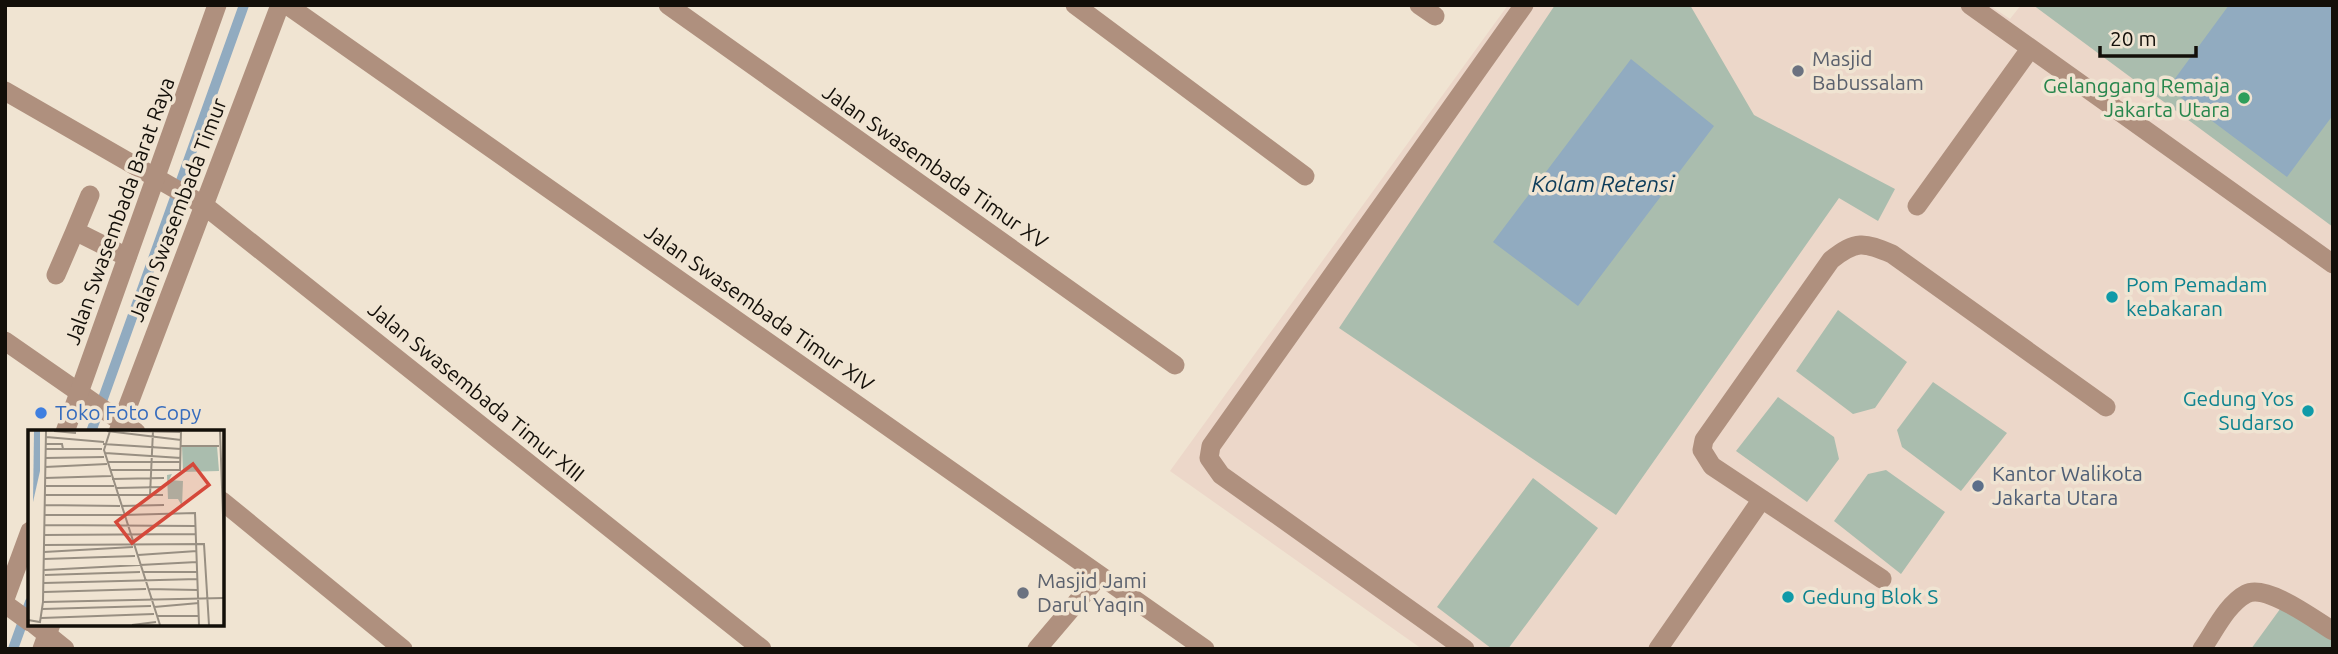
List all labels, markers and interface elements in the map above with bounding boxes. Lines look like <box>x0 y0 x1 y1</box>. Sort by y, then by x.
scale bar <box>2100 14 2196 58</box>
text: 20 m <box>2110 26 2157 50</box>
place label: Masjid Babussalam <box>1812 46 1924 94</box>
marker: Masjid Babussalam <box>1790 63 1806 79</box>
place label: Gelanggang Remaja Jakarta Utara <box>2043 73 2230 121</box>
street label: Jalan Swasembada Barat Raya <box>59 74 179 348</box>
street label: Jalan Swasembada Timur XV <box>819 79 1053 254</box>
marker: Gelanggang Remaja Jakarta Utara <box>2236 90 2252 106</box>
street label: Jalan Swasembada Timur <box>123 94 231 325</box>
water label: Kolam Retensi <box>1532 171 1676 196</box>
street label: Jalan Swasembada Timur XIV <box>641 219 879 396</box>
place label: Pom Pemadam kebakaran <box>2126 272 2267 320</box>
marker: Pom Pemadam kebakaran <box>2104 289 2120 305</box>
street label: Jalan Swasembada Timur XIII <box>364 297 590 486</box>
place label: Gedung Yos Sudarso <box>2183 386 2294 434</box>
place label: Toko Foto Copy <box>55 400 201 424</box>
marker: Gedung Yos Sudarso <box>2300 403 2316 419</box>
marker: Toko Foto Copy <box>33 405 49 421</box>
inset map <box>28 430 224 626</box>
place label: Kantor Walikota Jakarta Utara <box>1992 461 2143 509</box>
marker: Kantor Walikota Jakarta Utara <box>1970 478 1986 494</box>
place label: Masjid Jami Darul Yaqin <box>1037 568 1147 616</box>
place label: Gedung Blok S <box>1802 584 1938 608</box>
marker: Masjid Jami Darul Yaqin <box>1015 585 1031 601</box>
marker: Gedung Blok S <box>1780 589 1796 605</box>

